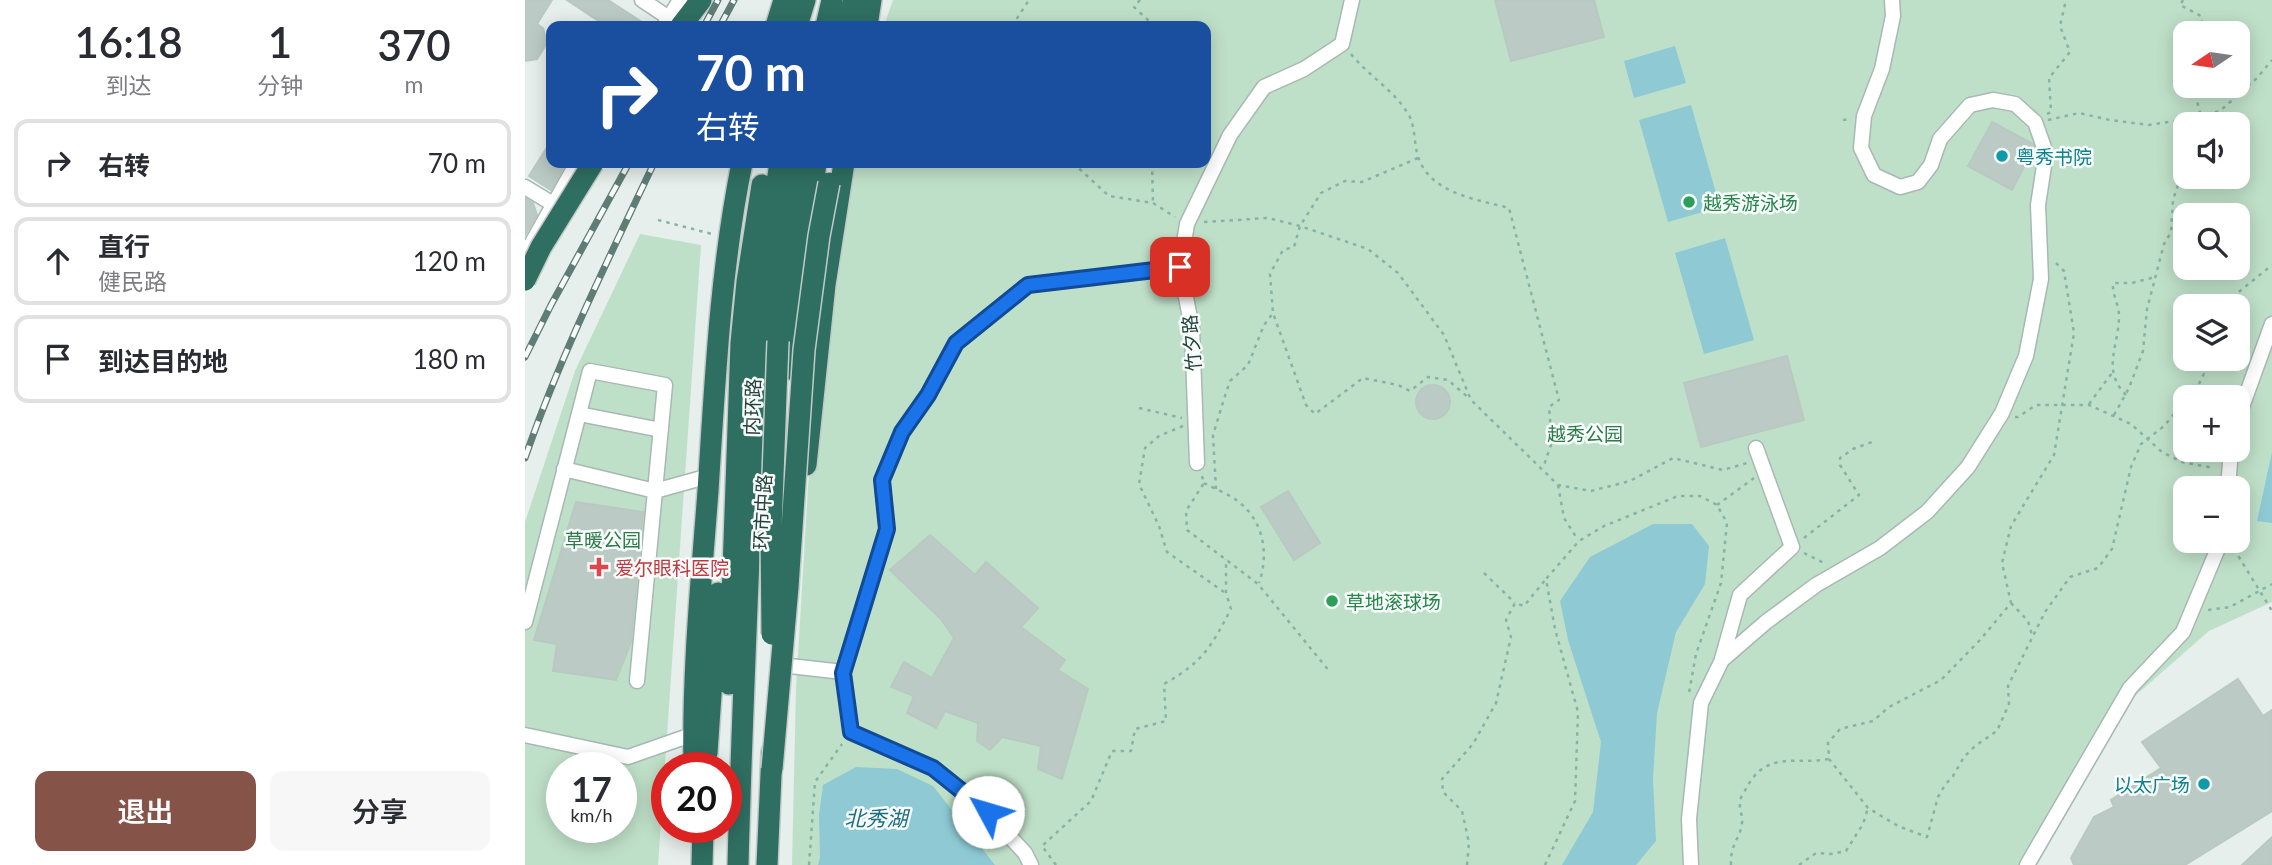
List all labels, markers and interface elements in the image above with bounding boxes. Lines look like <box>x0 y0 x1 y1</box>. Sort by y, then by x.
text: 16:18 <box>74 17 183 67</box>
text: 1 <box>268 17 292 67</box>
text: 370 <box>377 20 451 70</box>
north arrow <box>2173 21 2251 98</box>
map controls <box>2173 21 2250 553</box>
text: 70 m <box>696 43 806 101</box>
icon: right <box>581 49 672 140</box>
text: m <box>405 70 423 98</box>
text: 到达 <box>105 71 151 99</box>
text: 分钟 <box>257 71 303 99</box>
text: 右转 <box>696 107 760 146</box>
button: sound <box>2173 112 2250 189</box>
icon: right <box>39 144 77 182</box>
place label: 粤秀书院 <box>2016 145 2092 168</box>
text: 70 m <box>428 147 486 179</box>
marker: 粤秀书院 <box>1994 148 2010 164</box>
text: 右转 <box>98 149 150 181</box>
place label: 越秀游泳场 <box>1703 191 1798 214</box>
marker: 越秀游泳场 <box>1681 194 1697 210</box>
button: search <box>2173 203 2250 280</box>
text: 直行 <box>98 230 150 262</box>
pin <box>1150 237 1210 297</box>
icon: ahead <box>39 242 77 280</box>
text: 120 m <box>413 245 486 277</box>
icon: arrive <box>1161 248 1199 286</box>
text: 健民路 <box>98 267 167 295</box>
button: layers <box>2173 294 2250 371</box>
street label: 竹夕路 <box>1177 314 1205 372</box>
icon: arrive <box>39 340 77 378</box>
text: 180 m <box>413 343 486 375</box>
text: 到达目的地 <box>98 345 228 377</box>
street label: 内环路 <box>740 378 764 436</box>
button: + <box>2173 385 2250 462</box>
park label: 越秀公园 <box>1547 422 1623 445</box>
street label: 环市中路 <box>749 473 775 551</box>
button: − <box>2173 476 2250 553</box>
park label: 草暖公园 <box>565 528 641 551</box>
place label: 爱尔眼科医院 <box>615 556 729 579</box>
marker: 爱尔眼科医院 <box>589 557 609 577</box>
place label: 草地滚球场 <box>1346 590 1441 613</box>
marker: 草地滚球场 <box>1324 593 1340 609</box>
speed limit sign: 20 <box>651 752 742 843</box>
text: 17 <box>571 767 612 809</box>
button: 退出 <box>35 771 256 851</box>
button: 分享 <box>270 771 490 851</box>
place label: 以太广场 <box>2114 773 2190 796</box>
position arrow <box>951 775 1025 849</box>
marker: 以太广场 <box>2196 776 2212 792</box>
text: km/h <box>570 804 613 826</box>
water label: 北秀湖 <box>845 805 910 830</box>

